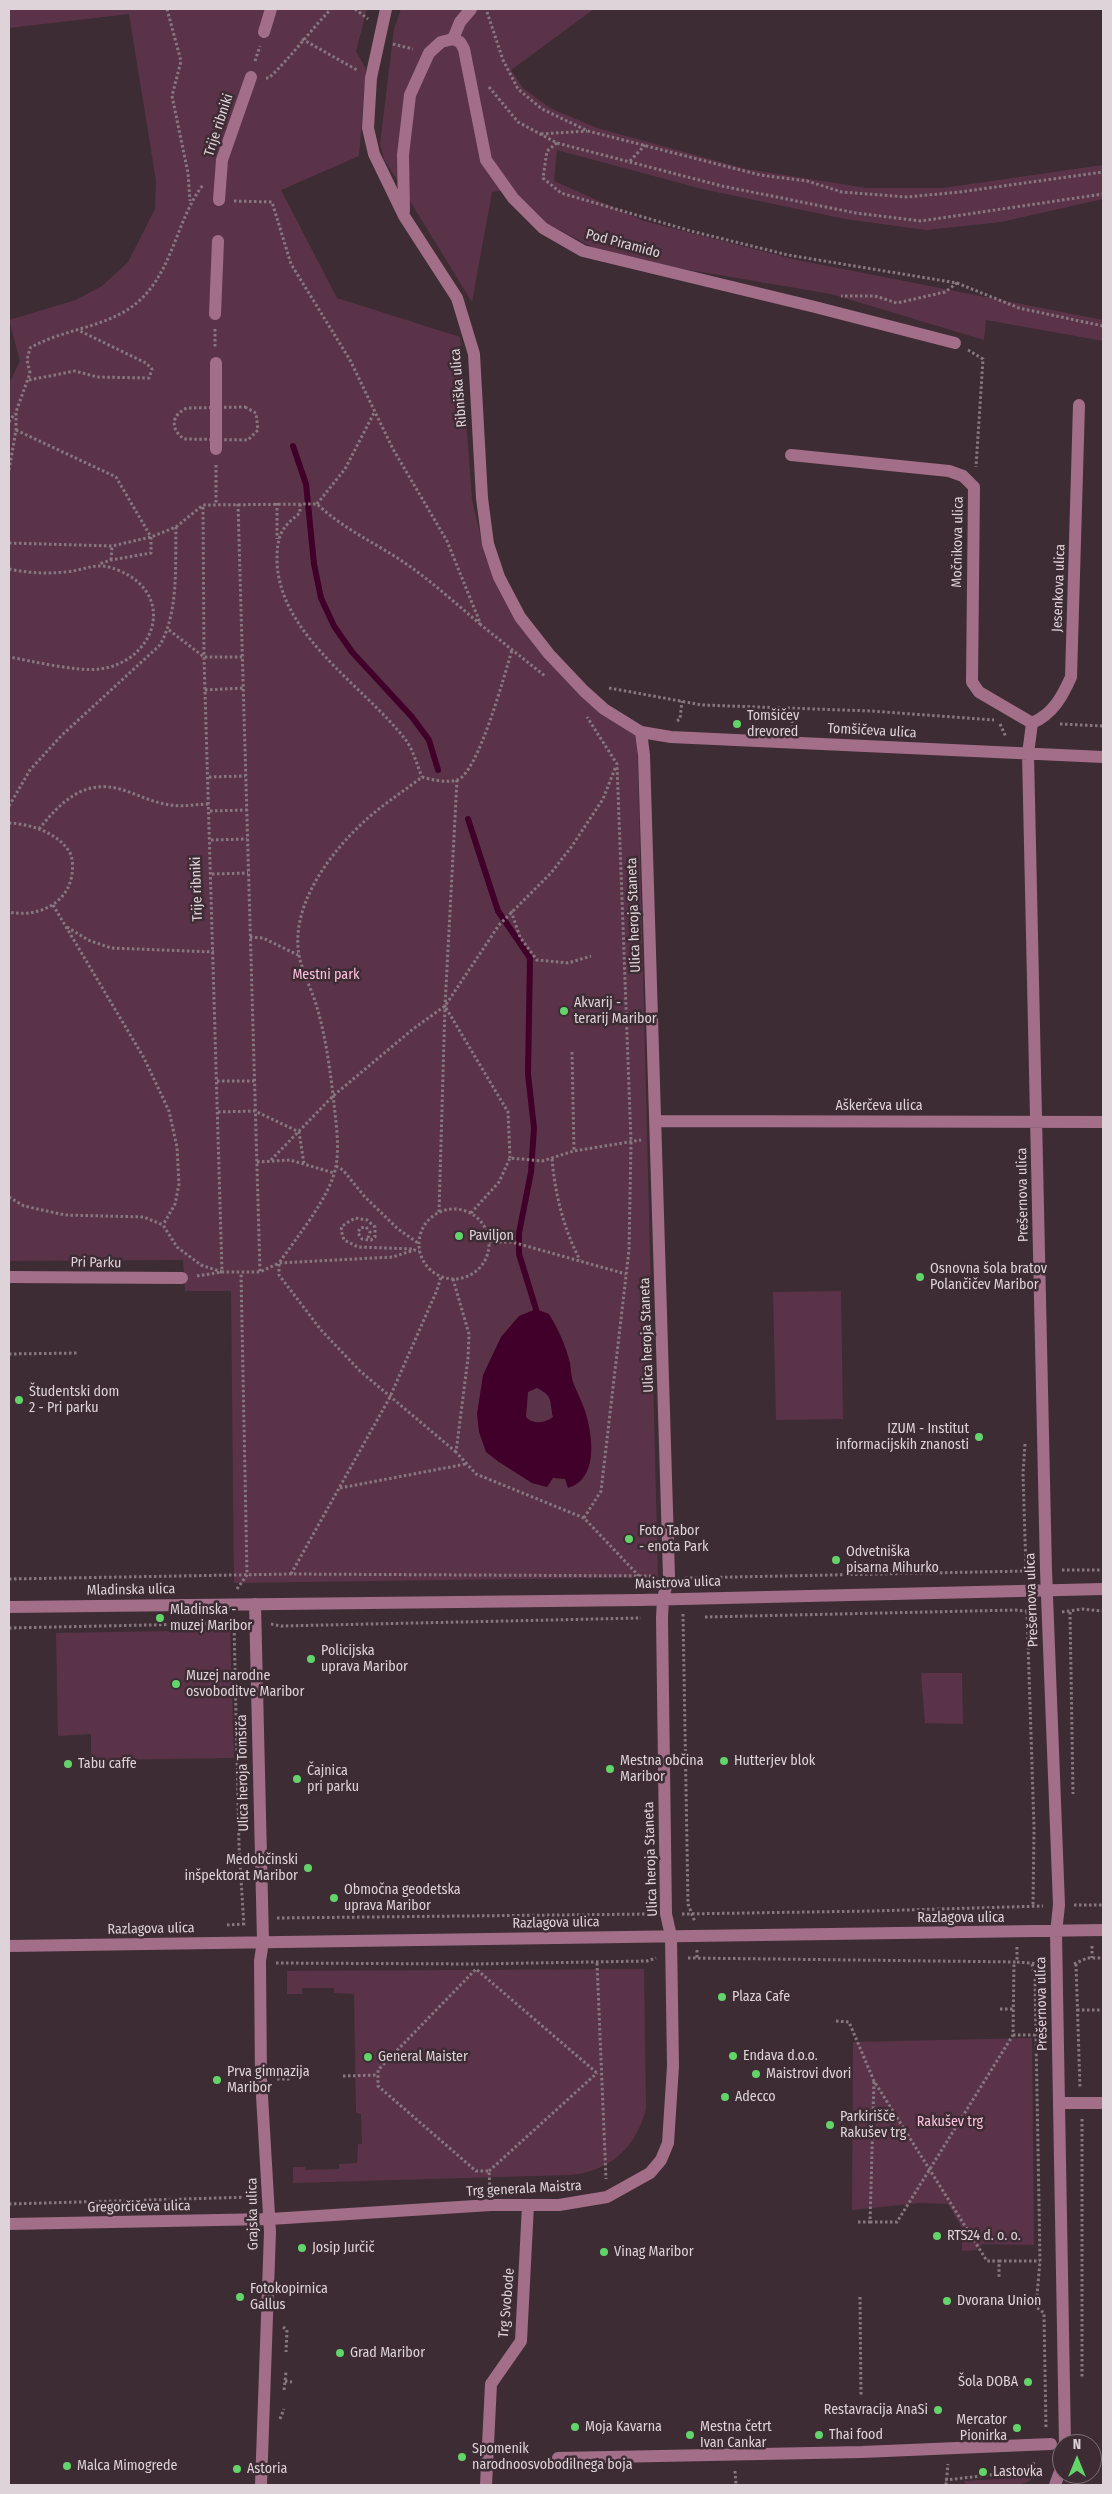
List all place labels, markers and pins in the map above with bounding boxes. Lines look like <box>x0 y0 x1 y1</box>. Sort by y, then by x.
place label: Tomšičev drevored <box>747 708 799 740</box>
marker: Tomšičev drevored <box>731 718 743 730</box>
place label: Akvarij - terarij Maribor <box>574 995 657 1028</box>
marker: Akvarij - terarij Maribor <box>558 1005 570 1017</box>
place label: Paviljon <box>469 1228 514 1244</box>
marker: Paviljon <box>453 1230 465 1242</box>
place label: Osnovna šola bratov Polančičev Maribor <box>930 1261 1047 1294</box>
marker: Osnovna šola bratov Polančičev Maribor <box>914 1271 926 1283</box>
place label: Študentski dom 2 - Pri parku <box>29 1384 119 1416</box>
marker: Študentski dom 2 - Pri parku <box>13 1394 25 1406</box>
place label: IZUM - Institut informacijskih znanosti <box>836 1421 969 1454</box>
marker: IZUM - Institut informacijskih znanosti <box>973 1431 985 1443</box>
place label: Foto Tabor - enota Park <box>639 1523 709 1555</box>
marker: Foto Tabor - enota Park <box>623 1533 635 1545</box>
place label: Odvetniška pisarna Mihurko <box>846 1544 939 1576</box>
marker: Odvetniška pisarna Mihurko <box>830 1554 842 1566</box>
place label: Mladinska - muzej Maribor <box>170 1602 252 1634</box>
marker: Mladinska - muzej Maribor <box>154 1612 166 1624</box>
place label: Policijska uprava Maribor <box>321 1643 408 1675</box>
marker: Policijska uprava Maribor <box>305 1653 317 1665</box>
place label: Muzej narodne osvoboditve Maribor <box>186 1668 304 1700</box>
marker: Muzej narodne osvoboditve Maribor <box>170 1678 182 1690</box>
place label: Mestna občina Maribor <box>620 1753 704 1785</box>
place label: Hutterjev blok <box>734 1753 815 1769</box>
marker: Hutterjev blok <box>718 1755 730 1767</box>
place label: Tabu caffe <box>78 1756 137 1772</box>
marker: Tabu caffe <box>62 1758 74 1770</box>
place label: Čajnica pri parku <box>307 1763 359 1795</box>
marker: Mestna občina Maribor <box>604 1763 616 1775</box>
marker: Čajnica pri parku <box>291 1773 303 1785</box>
place label: Medobčinski inšpektorat Maribor <box>184 1852 298 1884</box>
marker: Medobčinski inšpektorat Maribor <box>302 1862 314 1874</box>
place label: Območna geodetska uprava Maribor <box>344 1882 461 1914</box>
marker: Območna geodetska uprava Maribor <box>328 1892 340 1904</box>
place label: Plaza Cafe <box>732 1989 790 2005</box>
marker: Plaza Cafe <box>716 1991 728 2003</box>
place label: Endava d.o.o. <box>743 2048 818 2064</box>
place label: General Maister <box>378 2049 468 2065</box>
marker: Endava d.o.o. <box>727 2050 739 2062</box>
marker: General Maister <box>362 2051 374 2063</box>
place label: Prva gimnazija Maribor <box>227 2064 310 2096</box>
place label: Maistrovi dvori <box>766 2066 851 2082</box>
marker: Maistrovi dvori <box>750 2068 762 2080</box>
marker: Prva gimnazija Maribor <box>211 2074 223 2086</box>
place label: Adecco <box>735 2089 776 2105</box>
marker: Adecco <box>719 2091 731 2103</box>
place label: Parkirišče Rakušev trg <box>840 2109 906 2142</box>
marker: Parkirišče Rakušev trg <box>824 2119 836 2131</box>
place label: RTS24 d. o. o. <box>947 2228 1021 2244</box>
marker: RTS24 d. o. o. <box>931 2230 943 2242</box>
place label: Josip Jurčič <box>312 2240 375 2256</box>
marker: Josip Jurčič <box>296 2242 308 2254</box>
place label: Vinag Maribor <box>614 2244 694 2260</box>
marker: Vinag Maribor <box>598 2246 610 2258</box>
place label: Fotokopirnica Gallus <box>250 2281 328 2314</box>
marker: Fotokopirnica Gallus <box>234 2291 246 2303</box>
place label: Dvorana Union <box>957 2293 1041 2309</box>
marker: Dvorana Union <box>941 2295 953 2307</box>
place label: Grad Maribor <box>350 2345 425 2361</box>
marker: Grad Maribor <box>334 2347 346 2359</box>
place label: Šola DOBA <box>958 2374 1018 2390</box>
marker: Šola DOBA <box>1022 2376 1034 2388</box>
place label: Restavracija AnaSi <box>824 2402 928 2418</box>
marker: Restavracija AnaSi <box>932 2404 944 2416</box>
place label: Mercator Pionirka <box>956 2412 1007 2444</box>
place label: Moja Kavarna <box>585 2419 662 2435</box>
place label: Mestna četrt Ivan Cankar <box>700 2419 772 2452</box>
marker: Moja Kavarna <box>569 2421 581 2433</box>
marker: Mercator Pionirka <box>1011 2422 1023 2434</box>
place label: Thai food <box>829 2427 883 2443</box>
marker: Mestna četrt Ivan Cankar <box>684 2429 696 2441</box>
marker: Thai food <box>813 2429 825 2441</box>
place label: Spomenik narodnoosvobodilnega boja <box>472 2441 633 2474</box>
marker: Spomenik narodnoosvobodilnega boja <box>456 2451 468 2463</box>
place label: Malca Mimogrede <box>77 2458 177 2474</box>
marker: Malca Mimogrede <box>61 2460 73 2472</box>
place label: Astoria <box>247 2461 287 2477</box>
marker: Astoria <box>231 2463 243 2475</box>
place label: Lastovka <box>993 2464 1043 2480</box>
marker: Lastovka <box>977 2466 989 2478</box>

